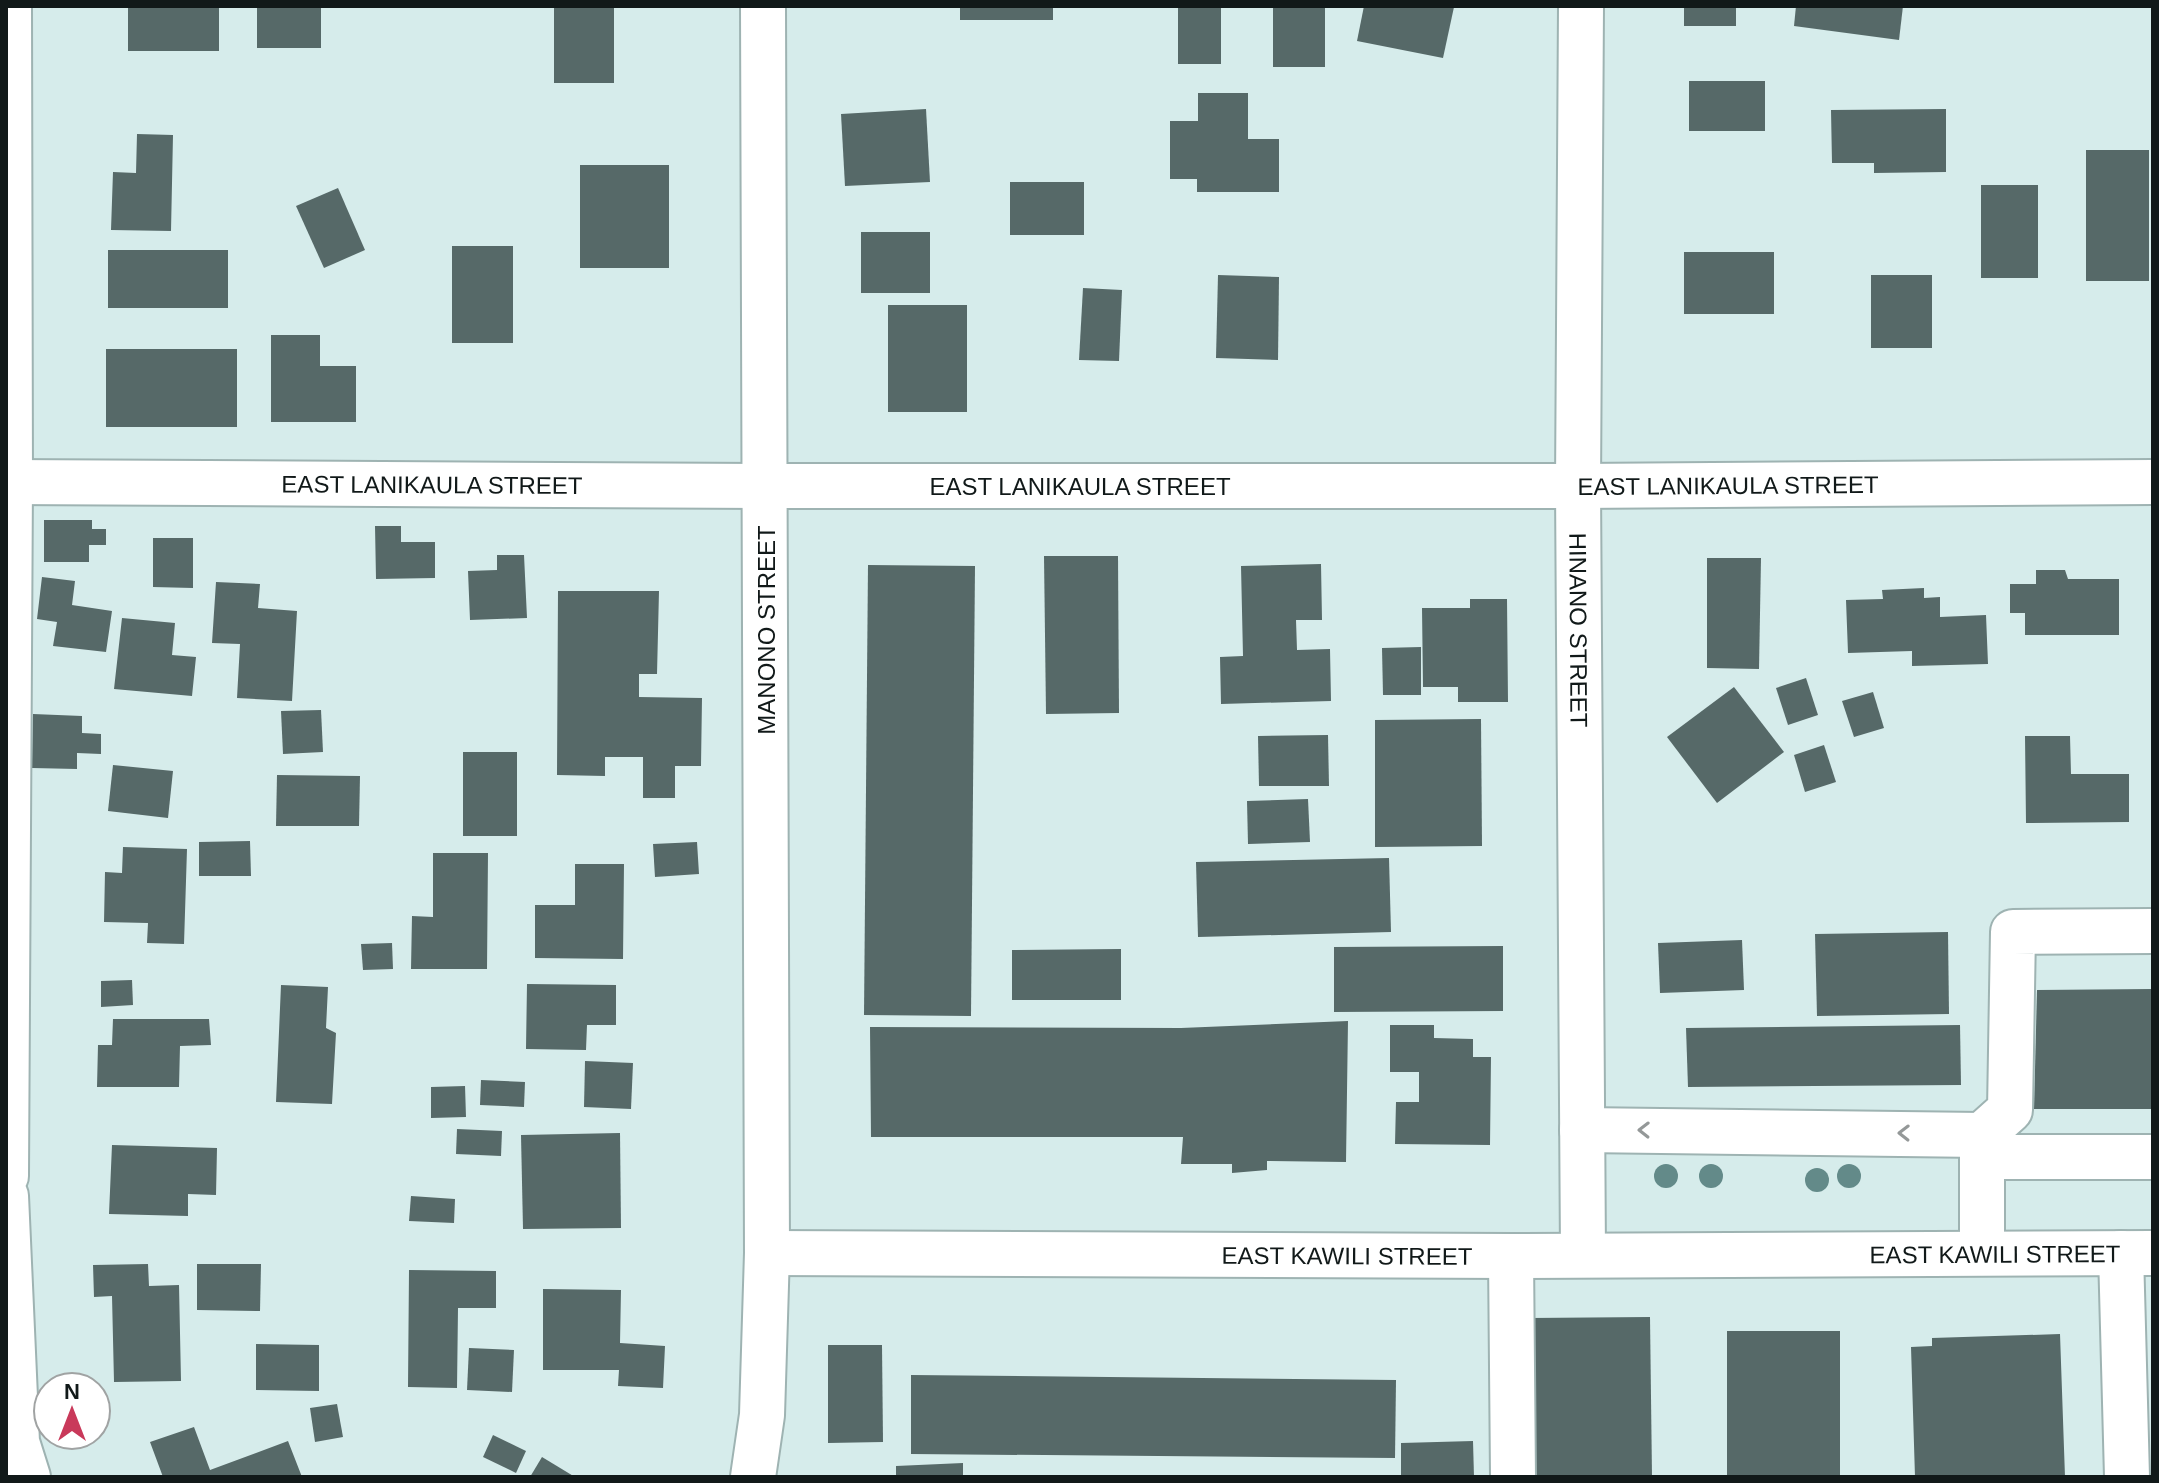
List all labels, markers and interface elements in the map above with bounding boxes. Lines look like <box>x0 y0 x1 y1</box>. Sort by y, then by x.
street label: EAST LANIKAULA STREET <box>281 470 583 499</box>
street label: EAST LANIKAULA STREET <box>1577 470 1879 500</box>
street label: EAST LANIKAULA STREET <box>929 473 1231 500</box>
street label: MANONO STREET <box>753 525 780 735</box>
street label: HINANO STREET <box>1565 533 1593 728</box>
one-way arrow <box>1637 1121 1650 1139</box>
one-way arrow <box>1897 1125 1910 1142</box>
street label: EAST KAWILI STREET <box>1869 1240 2121 1268</box>
street label: EAST KAWILI STREET <box>1222 1241 1473 1269</box>
north arrow <box>32 1371 112 1451</box>
text: N <box>64 1379 80 1404</box>

